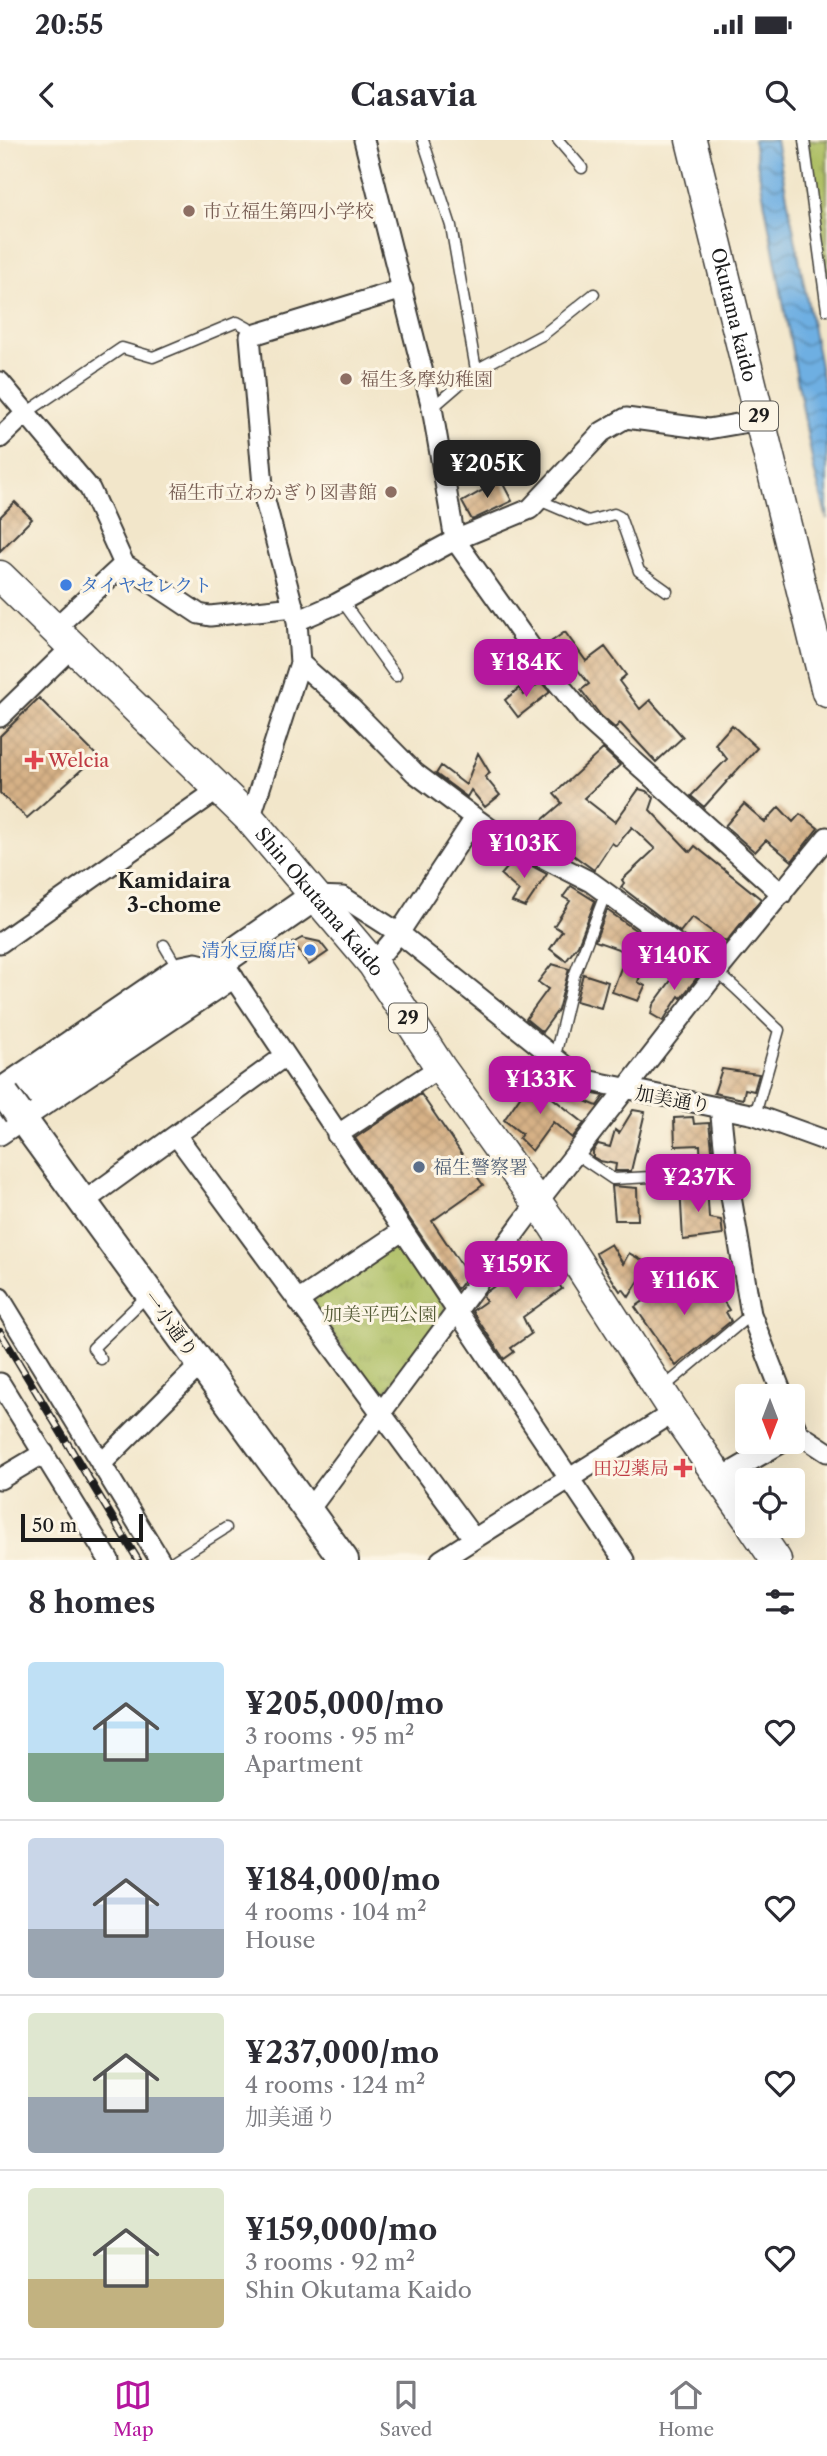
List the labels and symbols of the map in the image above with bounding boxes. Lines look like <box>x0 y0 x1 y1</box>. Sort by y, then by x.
place label: 市立福生第四小学校 <box>203 200 374 223</box>
marker: 市立福生第四小学校 <box>181 203 197 219</box>
street label: Okutama kaido <box>706 245 761 384</box>
place label: 福生多摩幼稚園 <box>360 368 493 391</box>
marker: 福生多摩幼稚園 <box>338 371 354 387</box>
road number: 29 <box>740 402 778 430</box>
pin: ¥205K <box>438 440 536 500</box>
place label: 福生市立わかぎり図書館 <box>168 481 377 504</box>
marker: 福生市立わかぎり図書館 <box>383 484 399 500</box>
place label: タイヤセレクト <box>80 574 212 597</box>
marker: タイヤセレクト <box>58 577 74 593</box>
pin: ¥184K <box>477 640 575 699</box>
place label: Welcia <box>47 749 109 772</box>
marker: Welcia <box>26 752 42 768</box>
pin: ¥103K <box>475 820 573 880</box>
street label: Shin Okutama Kaido <box>250 823 389 981</box>
district label: Kamidaira 3-chome <box>117 868 231 917</box>
pin: ¥140K <box>625 932 723 992</box>
place label: 清水豆腐店 <box>201 939 296 962</box>
marker: 清水豆腐店 <box>302 942 318 958</box>
road number: 29 <box>389 1004 427 1032</box>
pin: ¥133K <box>491 1056 589 1116</box>
street label: 加美通り <box>633 1082 712 1117</box>
pin: ¥237K <box>649 1154 747 1214</box>
place label: 福生警察署 <box>433 1156 528 1179</box>
marker: 福生警察署 <box>411 1159 427 1175</box>
pin: ¥159K <box>467 1242 565 1301</box>
pin: ¥116K <box>635 1258 733 1317</box>
street label: 一小通り <box>139 1287 203 1362</box>
park label: 加美平西公園 <box>323 1303 437 1326</box>
north arrow <box>735 1384 805 1454</box>
place label: 田辺薬局 <box>593 1457 669 1480</box>
marker: 田辺薬局 <box>675 1460 691 1476</box>
scale bar <box>21 1511 144 1543</box>

